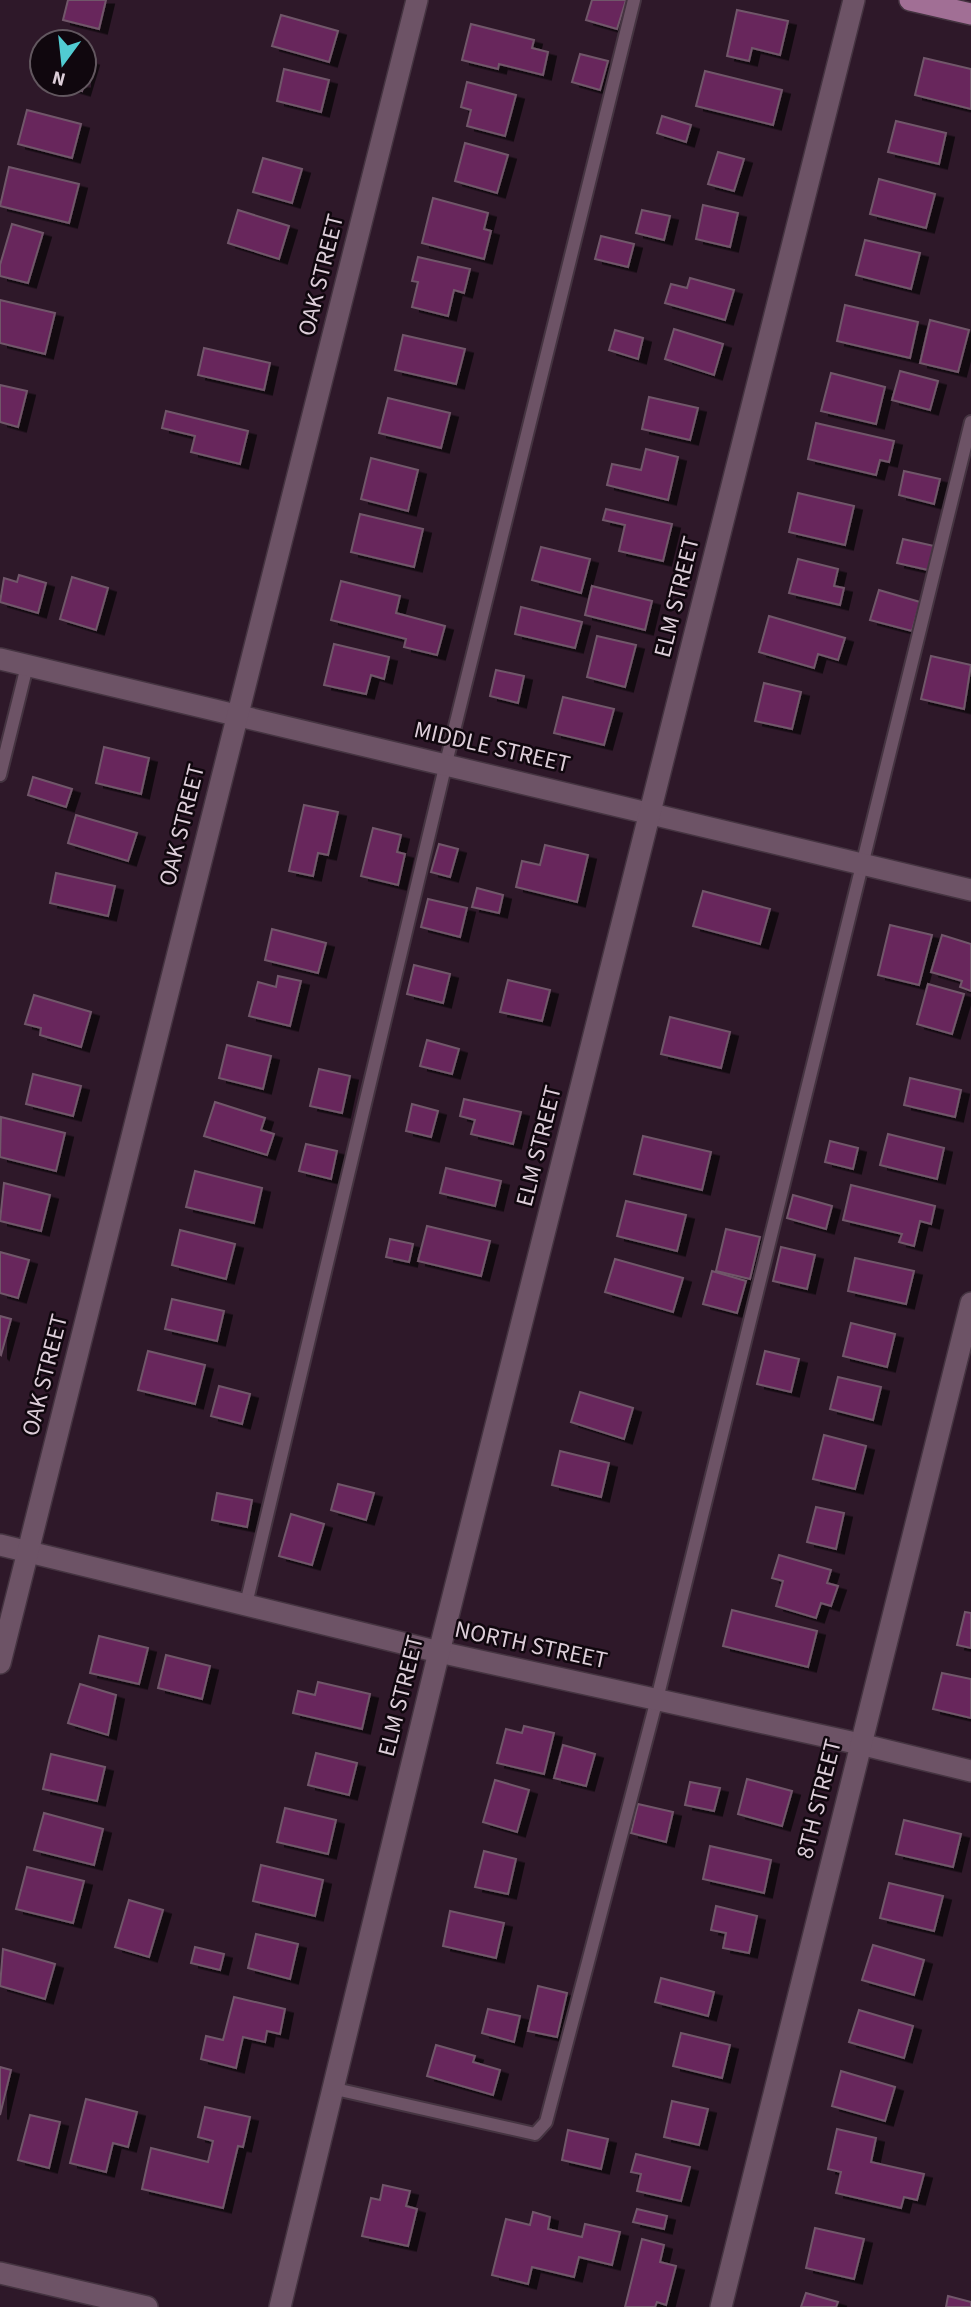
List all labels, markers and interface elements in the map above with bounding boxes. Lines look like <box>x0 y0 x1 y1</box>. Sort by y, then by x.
north arrow <box>28 28 98 98</box>
text: N <box>49 63 69 93</box>
street label: OAK STREET <box>289 210 353 340</box>
street label: ELM STREET <box>645 533 709 661</box>
street label: MIDDLE STREET <box>410 712 574 782</box>
street label: OAK STREET <box>150 760 214 890</box>
street label: ELM STREET <box>507 1082 571 1210</box>
street label: OAK STREET <box>13 1310 77 1440</box>
street label: NORTH STREET <box>451 1612 611 1678</box>
street label: ELM STREET <box>369 1632 433 1760</box>
street label: 8TH STREET <box>787 1735 851 1863</box>

